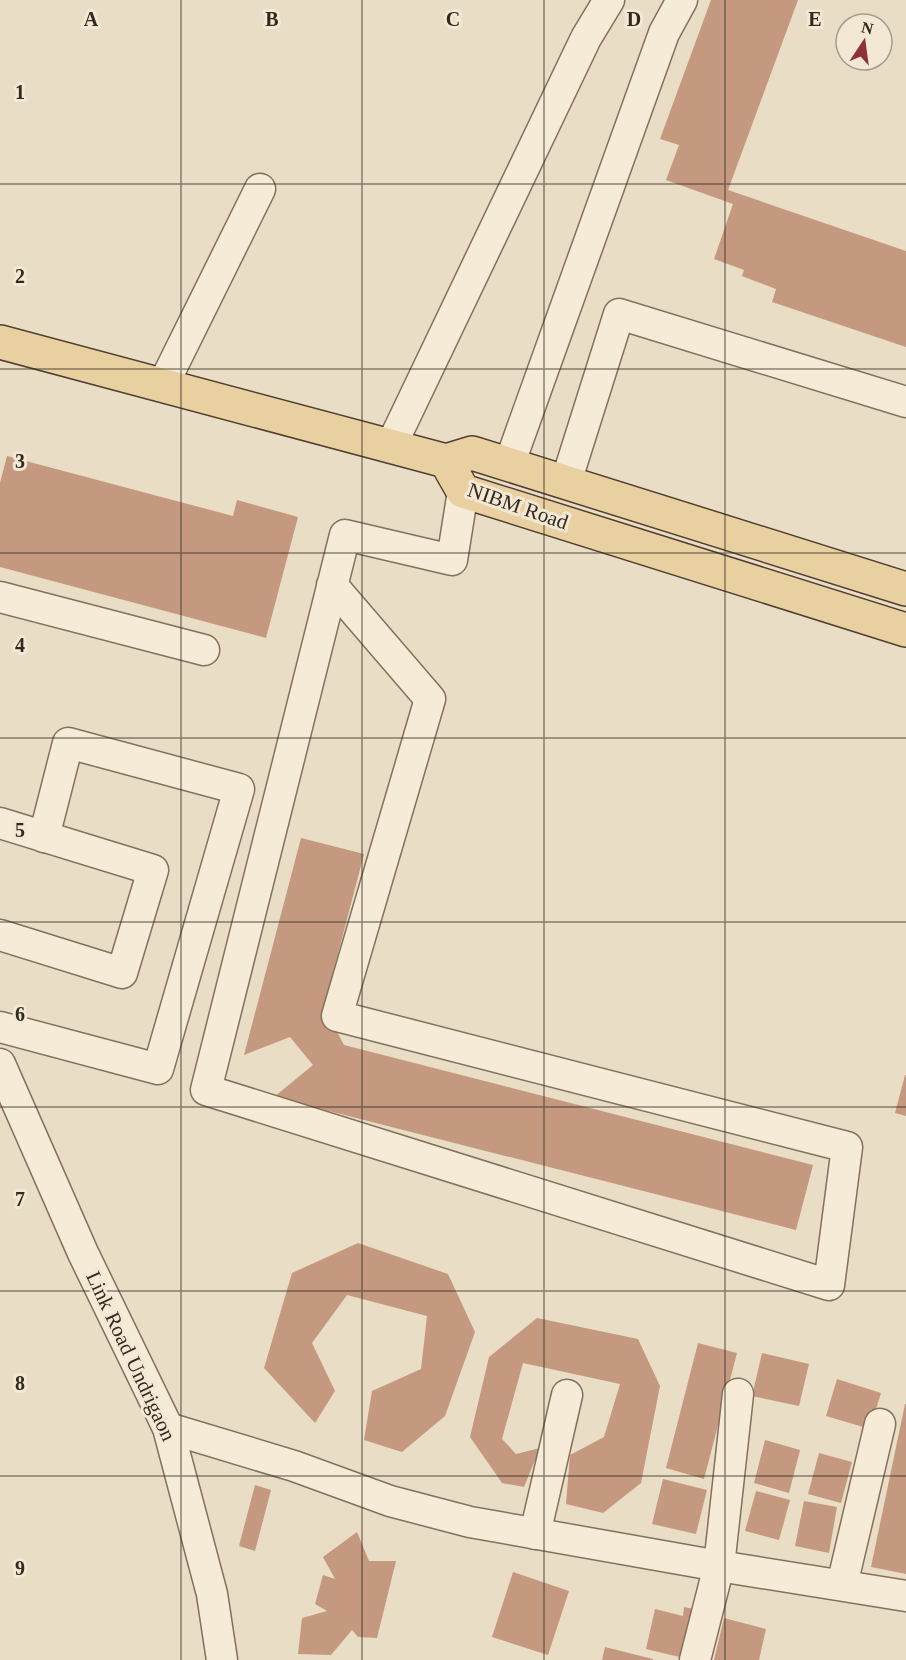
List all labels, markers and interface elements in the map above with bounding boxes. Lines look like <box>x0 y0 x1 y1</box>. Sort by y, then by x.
text: A <box>84 8 99 30</box>
text: B <box>265 8 279 30</box>
text: C <box>446 8 460 30</box>
text: D <box>627 8 641 30</box>
text: E <box>808 8 822 30</box>
north arrow <box>834 12 894 72</box>
text: N <box>860 18 875 38</box>
text: 1 <box>15 81 25 103</box>
text: 2 <box>15 265 25 287</box>
text: 3 <box>15 450 25 472</box>
street label: NIBM Road <box>465 478 572 535</box>
text: 4 <box>15 634 25 656</box>
text: 5 <box>15 819 25 841</box>
text: 6 <box>15 1003 25 1025</box>
text: 7 <box>15 1188 25 1210</box>
street label: Link Road Undrigaon <box>81 1267 181 1445</box>
text: 8 <box>15 1372 25 1394</box>
text: 9 <box>15 1557 25 1579</box>

